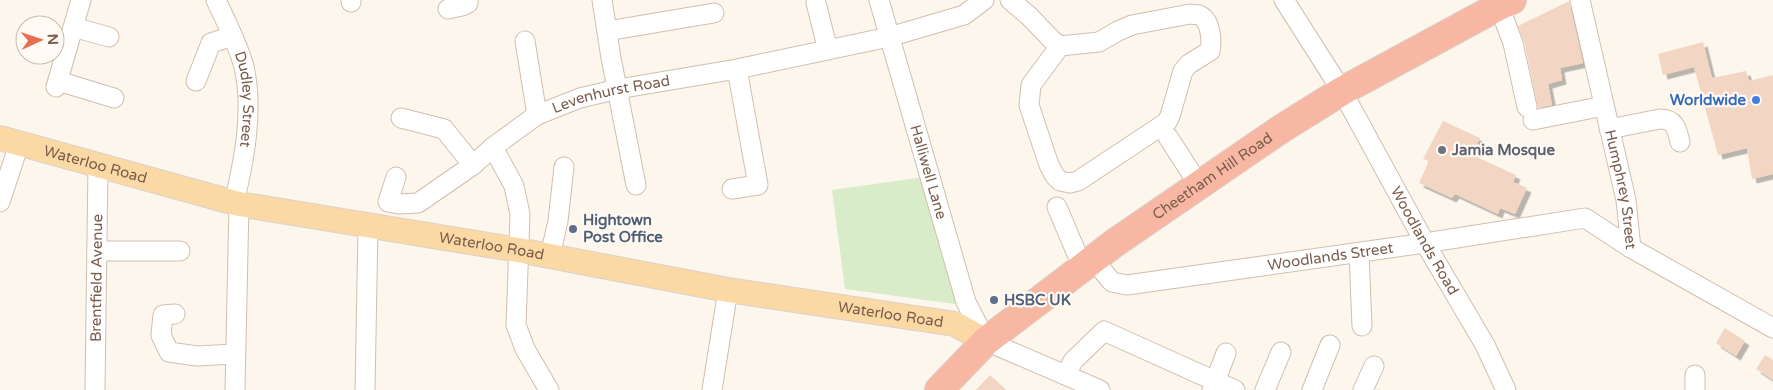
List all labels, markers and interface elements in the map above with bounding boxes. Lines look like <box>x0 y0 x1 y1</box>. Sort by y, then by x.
north arrow <box>15 15 65 65</box>
text: N <box>44 33 61 45</box>
street label: Dudley Street <box>231 49 257 149</box>
street label: Levenhurst Road <box>549 71 671 117</box>
place label: Worldwide <box>1670 91 1746 109</box>
marker: Worldwide <box>1750 94 1762 106</box>
street label: Halliwell Lane <box>906 123 951 221</box>
street label: Humphrey Street <box>1601 128 1640 250</box>
street label: Cheetham Hill Road <box>1149 129 1276 224</box>
place label: Jamia Mosque <box>1451 141 1555 160</box>
street label: Waterloo Road <box>42 142 149 187</box>
marker: Jamia Mosque <box>1436 144 1448 156</box>
street label: Woodlands Road <box>1387 183 1463 298</box>
place label: Hightown Post Office <box>583 211 663 246</box>
street label: Brentfield Avenue <box>87 214 106 342</box>
marker: Hightown Post Office <box>567 223 579 235</box>
street label: Waterloo Road <box>438 228 546 264</box>
street label: Woodlands Street <box>1266 239 1395 274</box>
place label: HSBC UK <box>1004 291 1071 309</box>
marker: HSBC UK <box>988 294 1000 306</box>
street label: Waterloo Road <box>837 298 945 331</box>

